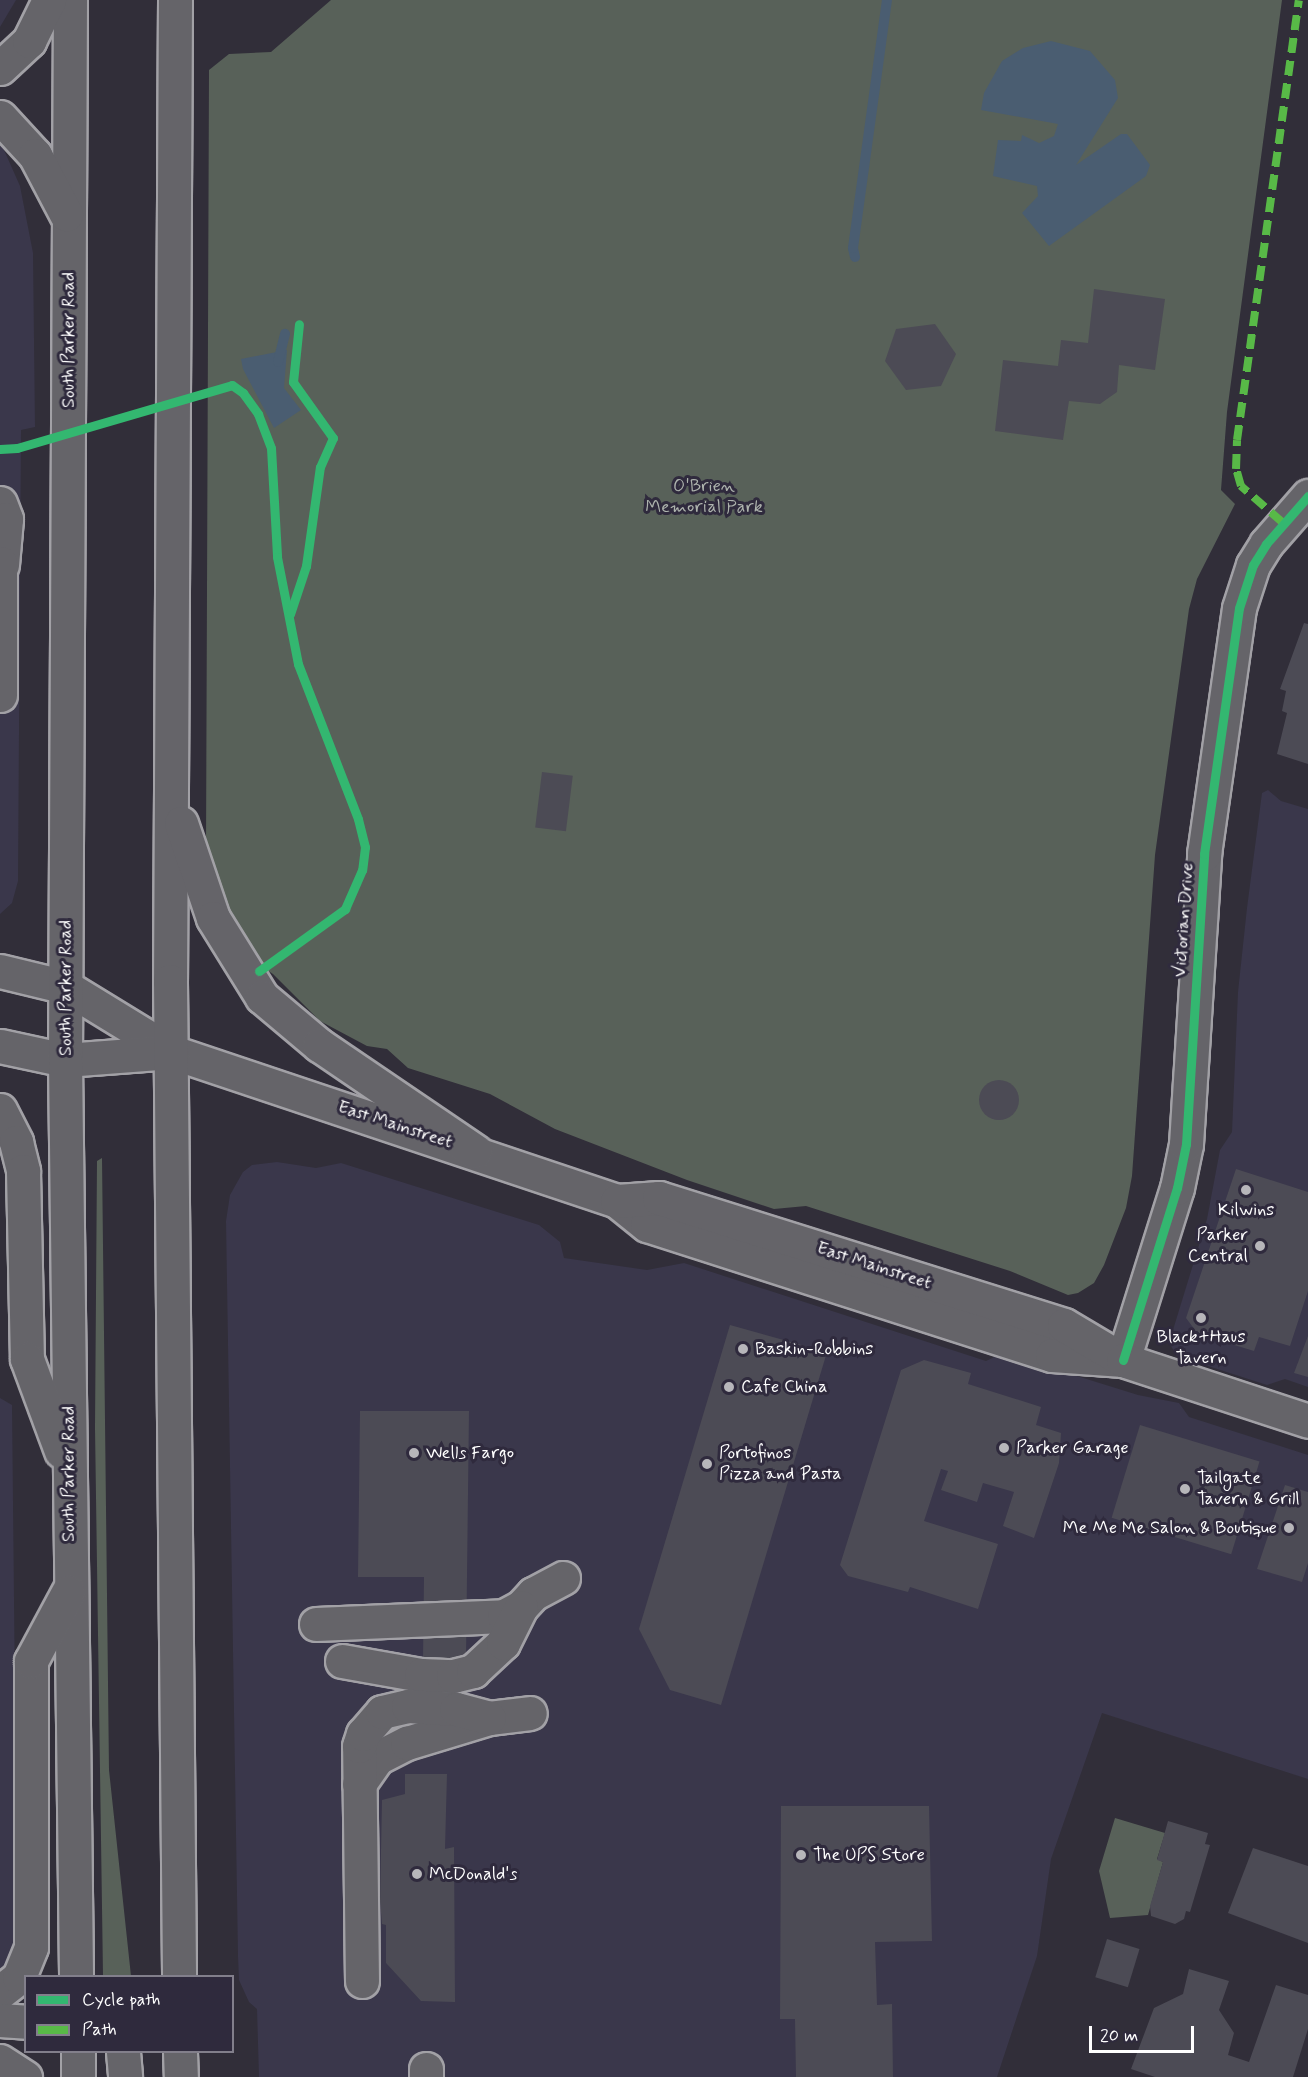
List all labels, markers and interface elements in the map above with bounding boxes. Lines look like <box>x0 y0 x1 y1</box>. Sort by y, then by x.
street label: South Parker Road <box>58 272 80 408</box>
park label: O'Brien Memorial Park <box>646 476 762 518</box>
street label: Victorian Drive <box>1169 863 1199 977</box>
street label: South Parker Road <box>55 920 77 1056</box>
street label: East Mainstreet <box>335 1096 455 1154</box>
marker: Kilwins <box>1239 1183 1253 1197</box>
place label: Kilwins <box>1218 1199 1274 1221</box>
place label: Parker Central <box>1188 1225 1248 1268</box>
street label: East Mainstreet <box>814 1237 934 1295</box>
marker: Parker Central <box>1253 1239 1267 1253</box>
marker: Black+Haus Tavern <box>1194 1311 1208 1325</box>
place label: Black+Haus Tavern <box>1157 1327 1245 1370</box>
place label: Baskin-Robbins <box>755 1338 873 1360</box>
marker: Baskin-Robbins <box>736 1342 750 1356</box>
place label: Cafe China <box>741 1376 833 1398</box>
marker: Cafe China <box>722 1380 736 1394</box>
street label: South Parker Road <box>58 1406 80 1542</box>
place label: Parker Garage <box>1016 1437 1126 1459</box>
marker: Parker Garage <box>997 1441 1011 1455</box>
place label: Wells Fargo <box>426 1442 513 1464</box>
place label: Portofinos Pizza and Pasta <box>719 1443 839 1486</box>
marker: Wells Fargo <box>407 1446 421 1460</box>
marker: Portofinos Pizza and Pasta <box>700 1457 714 1471</box>
place label: Tailgate Tavern & Grill <box>1197 1468 1299 1510</box>
marker: Tailgate Tavern & Grill <box>1178 1482 1192 1496</box>
place label: Me Me Me Salon & Boutique <box>1062 1517 1277 1539</box>
marker: Me Me Me Salon & Boutique <box>1282 1521 1296 1535</box>
place label: The UPS Store <box>813 1844 922 1866</box>
marker: The UPS Store <box>794 1848 808 1862</box>
place label: McDonald's <box>429 1863 517 1885</box>
marker: McDonald's <box>410 1867 424 1881</box>
legend <box>24 1975 234 2053</box>
text: Cycle path <box>82 1988 160 2012</box>
scale bar <box>1092 2014 1197 2052</box>
text: Path <box>82 2018 117 2042</box>
text: 20 m <box>1100 2024 1138 2048</box>

